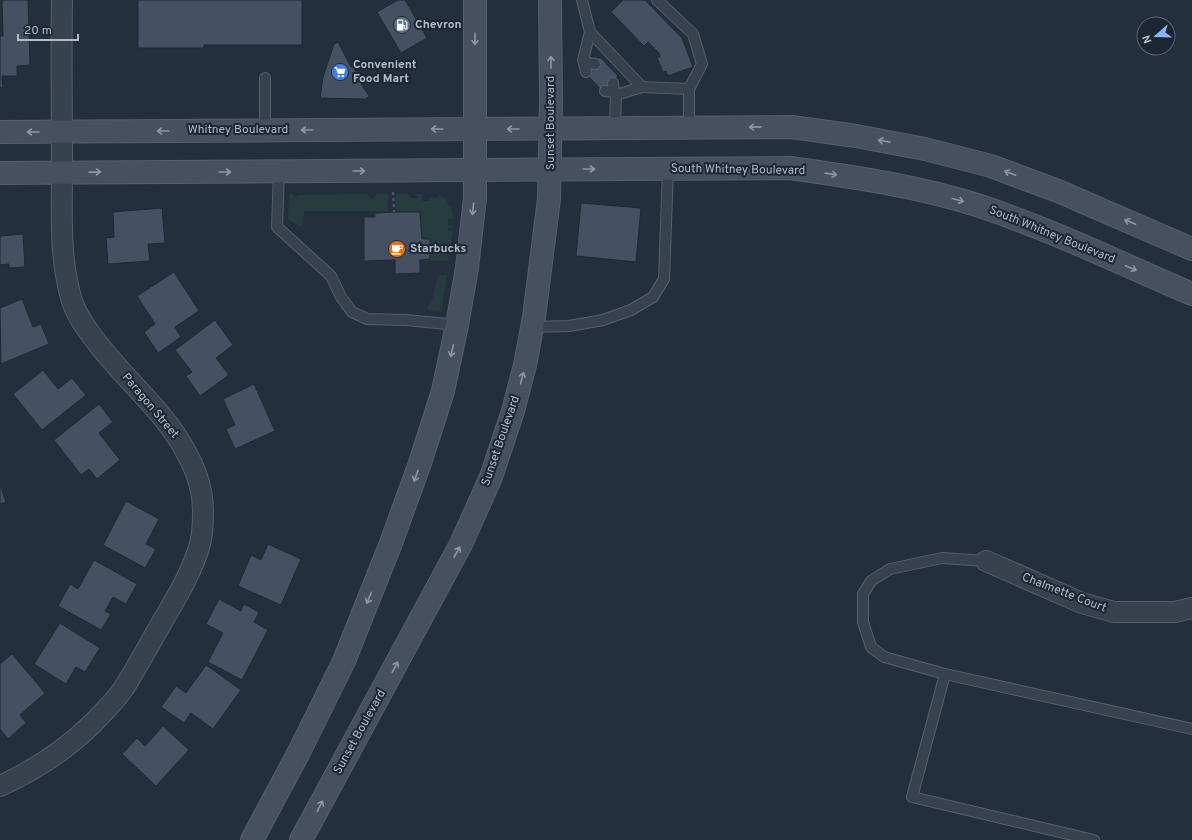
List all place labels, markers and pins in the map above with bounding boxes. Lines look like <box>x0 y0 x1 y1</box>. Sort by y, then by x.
fuel station icon: Chevron <box>392 15 412 35</box>
place label: Chevron <box>415 17 462 33</box>
place label: Convenient Food Mart <box>353 57 417 87</box>
supermarket icon: Convenient Food Mart <box>330 62 350 82</box>
cafe icon: Starbucks <box>387 239 407 259</box>
place label: Starbucks <box>410 241 466 257</box>

